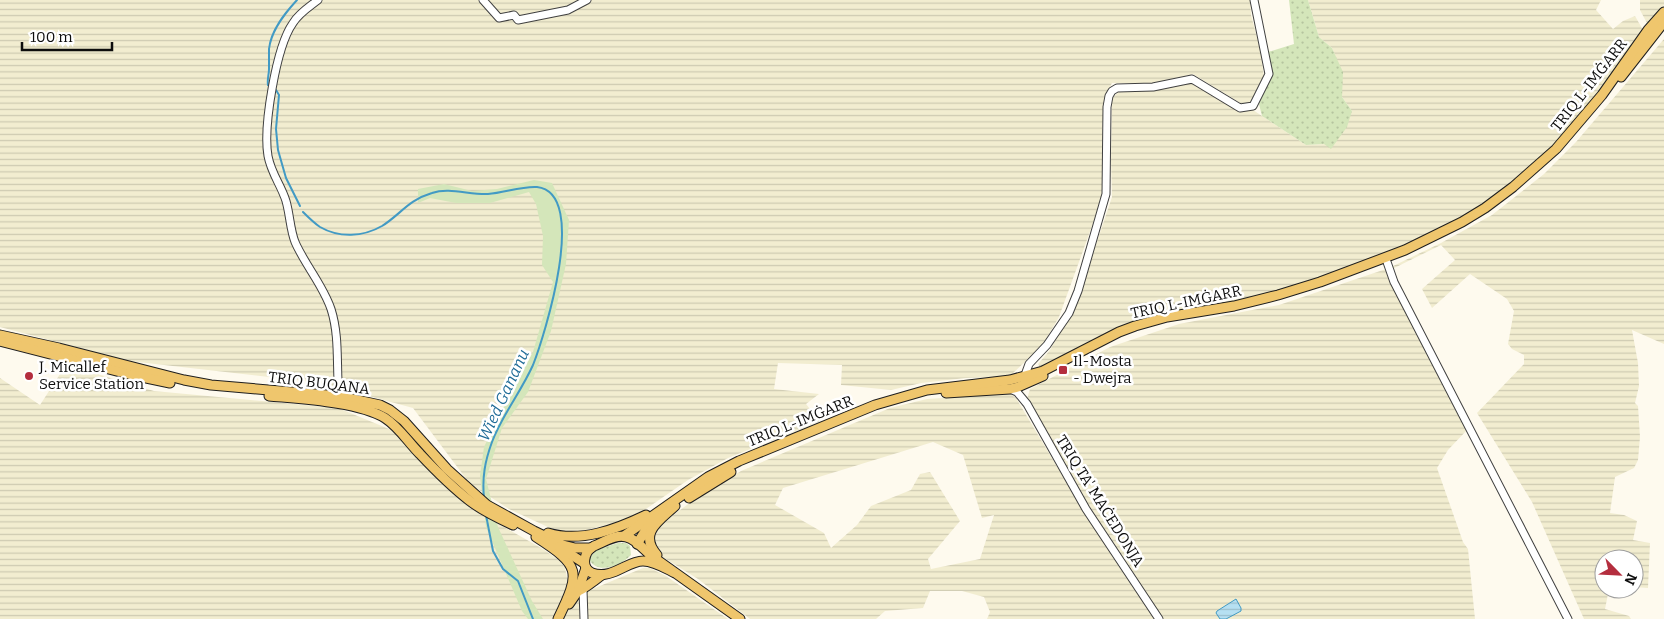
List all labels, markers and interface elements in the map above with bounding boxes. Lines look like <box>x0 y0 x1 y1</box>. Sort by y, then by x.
scale bar <box>22 20 112 52</box>
text: 100 m <box>30 28 73 46</box>
street label: TRIQ L-IMĠARR <box>1547 35 1631 135</box>
street label: TRIQ L-IMĠARR <box>1129 281 1243 323</box>
water label: Wied Gananu <box>474 346 533 444</box>
place label: Il-Mosta - Dwejra <box>1073 352 1132 387</box>
place label: J. Micallef Service Station <box>38 358 144 393</box>
marker: Il-Mosta - Dwejra <box>1057 364 1069 376</box>
street label: TRIQ BUQANA <box>267 368 371 398</box>
marker: J. Micallef Service Station <box>23 370 35 382</box>
street label: TRIQ L-IMĠARR <box>744 392 856 450</box>
street label: TRIQ TA' MAĊEDONJA <box>1052 432 1148 570</box>
north arrow <box>1594 549 1644 599</box>
text: N <box>1620 571 1640 588</box>

